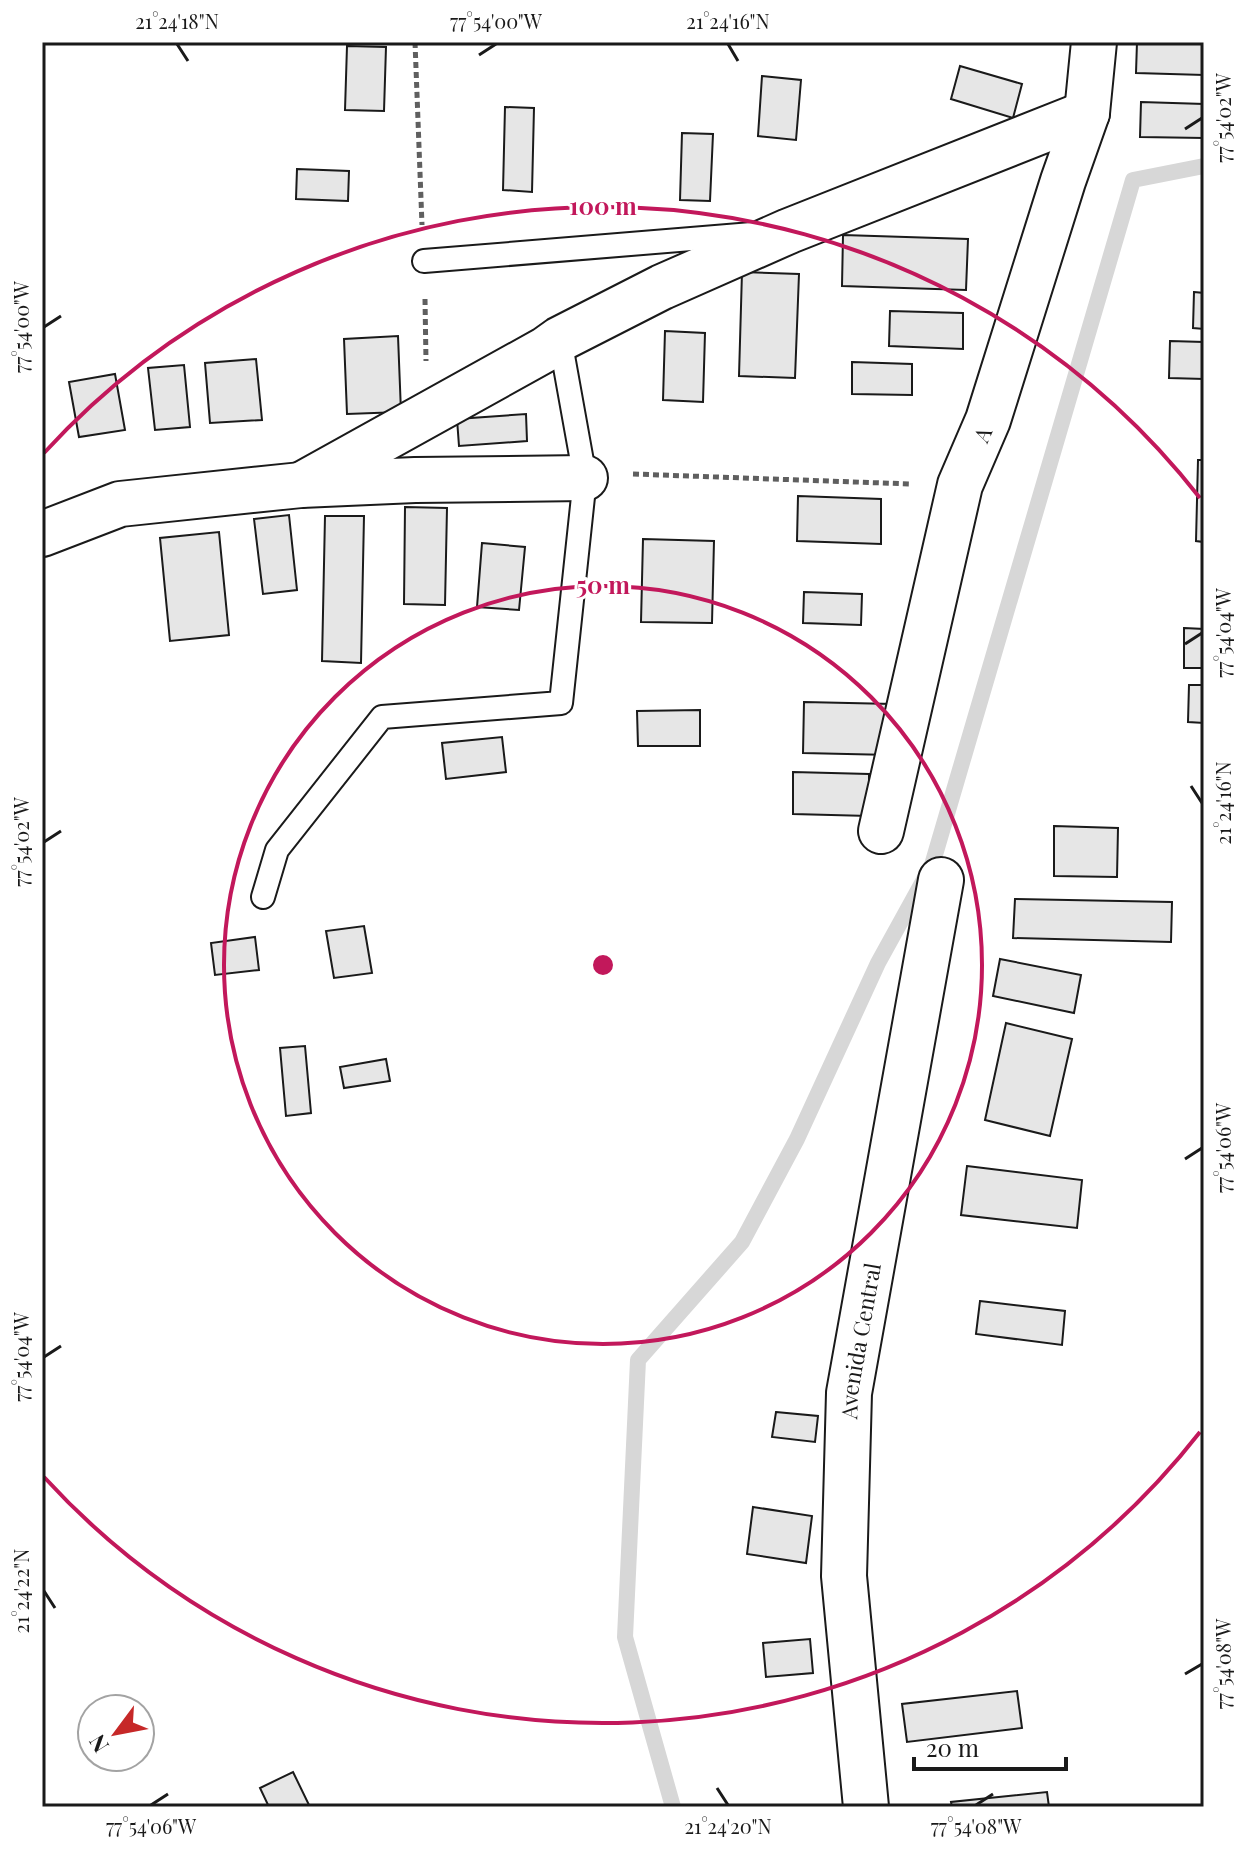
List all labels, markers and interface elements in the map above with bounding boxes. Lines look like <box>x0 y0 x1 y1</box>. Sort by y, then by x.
text: 21°24'18"N <box>135 7 219 34</box>
text: 77°54'00"W <box>450 7 543 34</box>
text: 21°24'16"N <box>686 7 770 34</box>
text: 77°54'02"W <box>1209 72 1236 163</box>
text: 100 m <box>569 189 637 221</box>
text: 77°54'00"W <box>7 280 34 373</box>
street label: A <box>965 422 998 448</box>
text: 50 m <box>576 568 630 600</box>
text: 77°54'04"W <box>1209 587 1236 678</box>
text: 21°24'16"N <box>1209 761 1236 845</box>
text: 77°54'02"W <box>7 796 34 887</box>
centre of rings <box>589 951 617 979</box>
text: 77°54'06"W <box>1209 1102 1236 1193</box>
street label: Avenida Central <box>833 1260 887 1421</box>
text: 77°54'04"W <box>7 1311 34 1402</box>
text: 21°24'22"N <box>7 1549 34 1633</box>
text: 77°54'08"W <box>1209 1618 1236 1709</box>
north arrow <box>76 1693 156 1773</box>
scale bar <box>914 1721 1066 1771</box>
text: N <box>81 1729 115 1759</box>
text: 20 m <box>926 1731 979 1763</box>
text: 77°54'06"W <box>106 1812 197 1839</box>
text: 21°24'20"N <box>684 1812 772 1839</box>
text: 77°54'08"W <box>931 1812 1022 1839</box>

